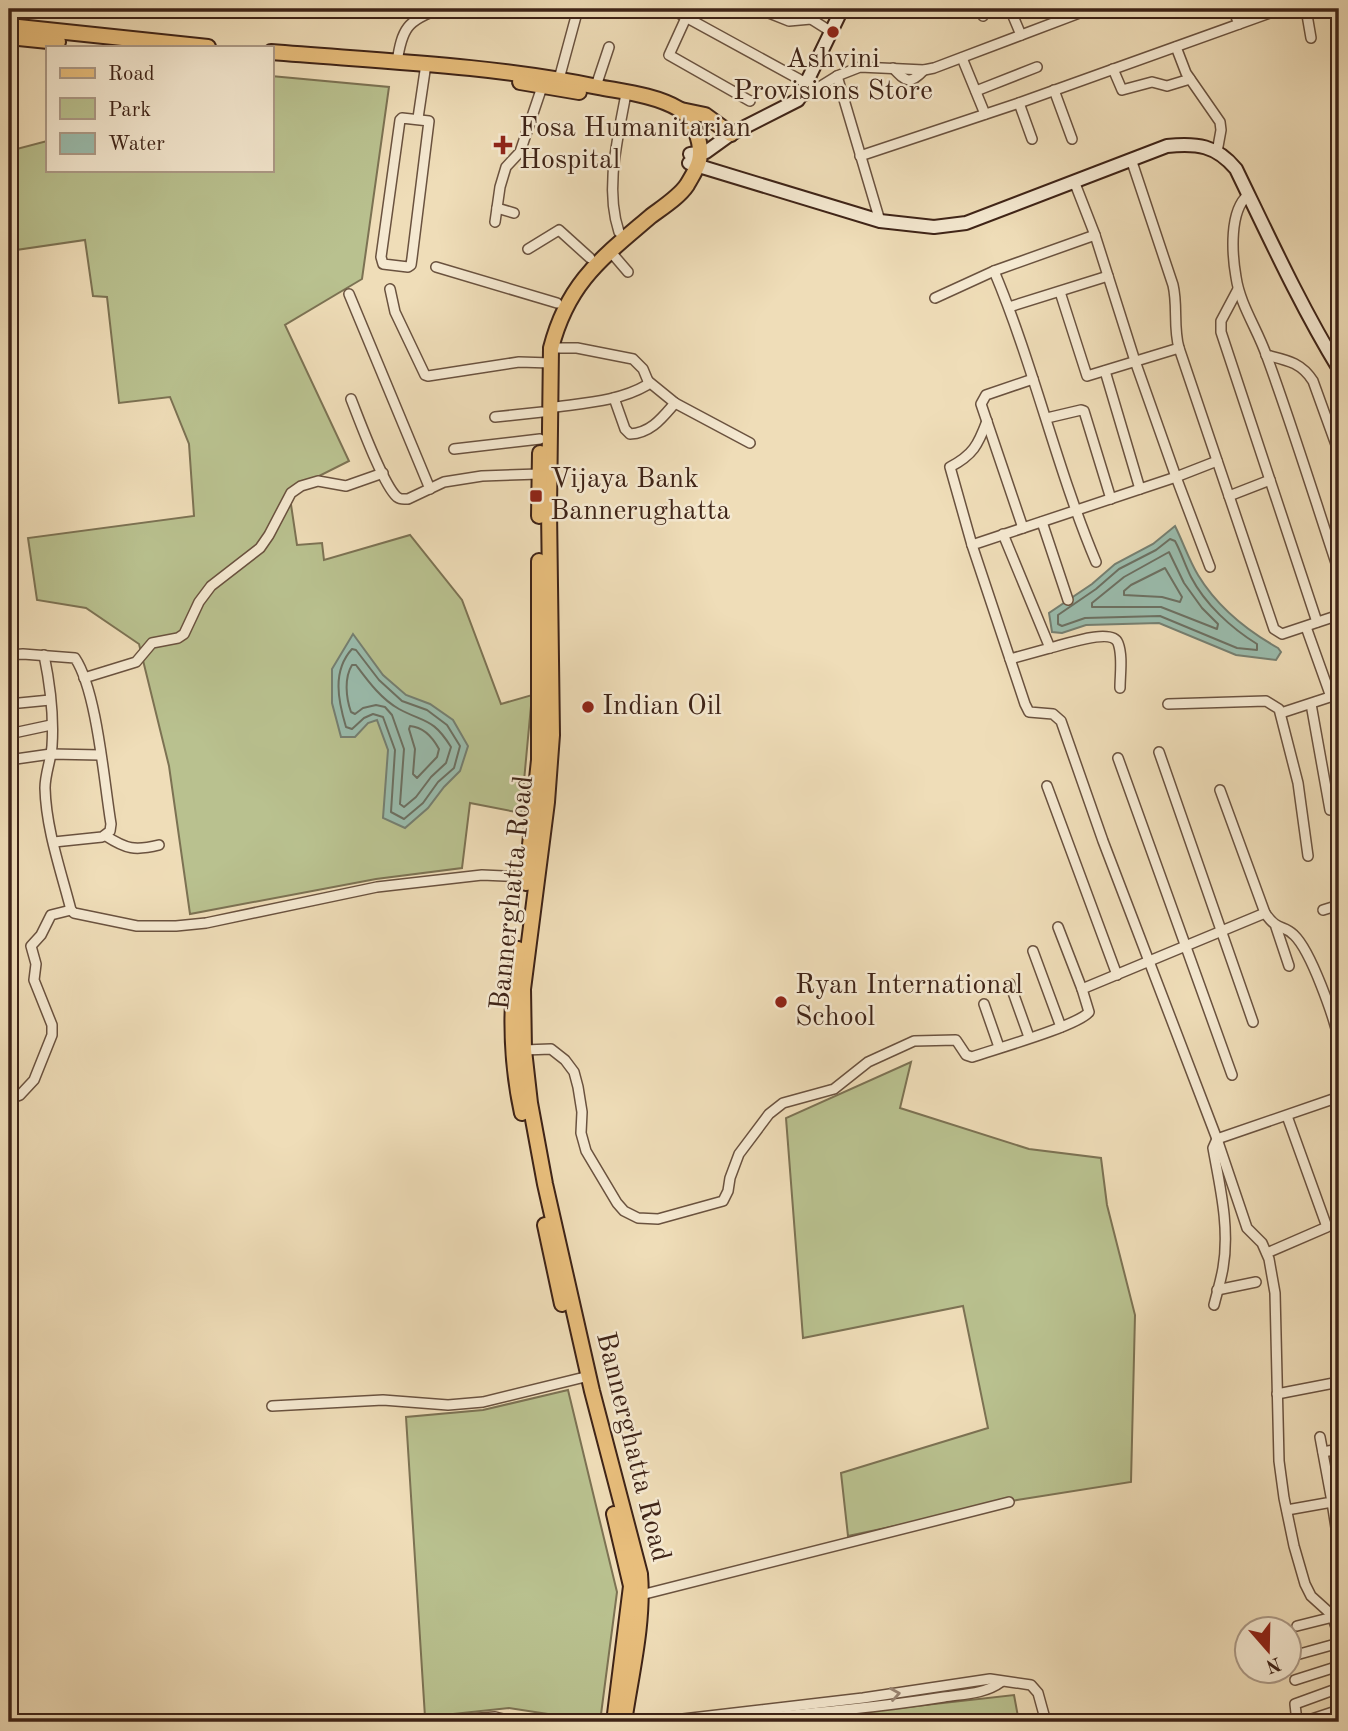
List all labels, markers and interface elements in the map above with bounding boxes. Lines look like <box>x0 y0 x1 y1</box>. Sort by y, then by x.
marker: Ashvini Provisions Store <box>825 24 841 40</box>
legend <box>46 46 273 172</box>
place label: Ashvini Provisions Store <box>733 46 933 106</box>
text: Road <box>108 64 155 85</box>
text: Park <box>108 100 151 121</box>
place label: Fosa Humanitarian Hospital <box>519 115 751 175</box>
text: Water <box>108 134 165 155</box>
marker: Fosa Humanitarian Hospital <box>493 135 513 155</box>
place label: Vijaya Bank Bannerughatta <box>550 466 730 526</box>
marker: Vijaya Bank Bannerughatta <box>528 488 544 504</box>
place label: Indian Oil <box>602 693 722 721</box>
marker: Indian Oil <box>580 699 596 715</box>
street label: Bannerghatta Road <box>487 774 539 1012</box>
place label: Ryan International School <box>795 972 1023 1032</box>
marker: Ryan International School <box>773 994 789 1010</box>
street label: Bannerghatta Road <box>590 1329 674 1565</box>
north arrow <box>1232 1616 1302 1686</box>
text: N <box>1262 1652 1283 1675</box>
one-way arrow <box>889 1686 900 1701</box>

